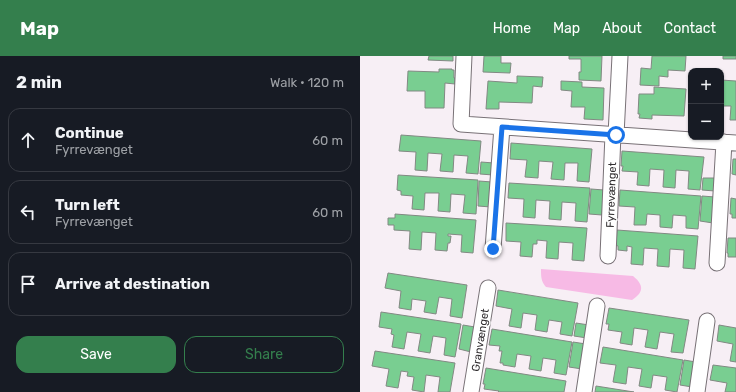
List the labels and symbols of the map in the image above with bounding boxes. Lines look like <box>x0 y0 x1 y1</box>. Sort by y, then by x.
route start <box>607 126 625 144</box>
street label: Fyrrevænget <box>604 161 619 228</box>
route end <box>484 240 502 258</box>
street label: Granvænget <box>469 307 492 372</box>

